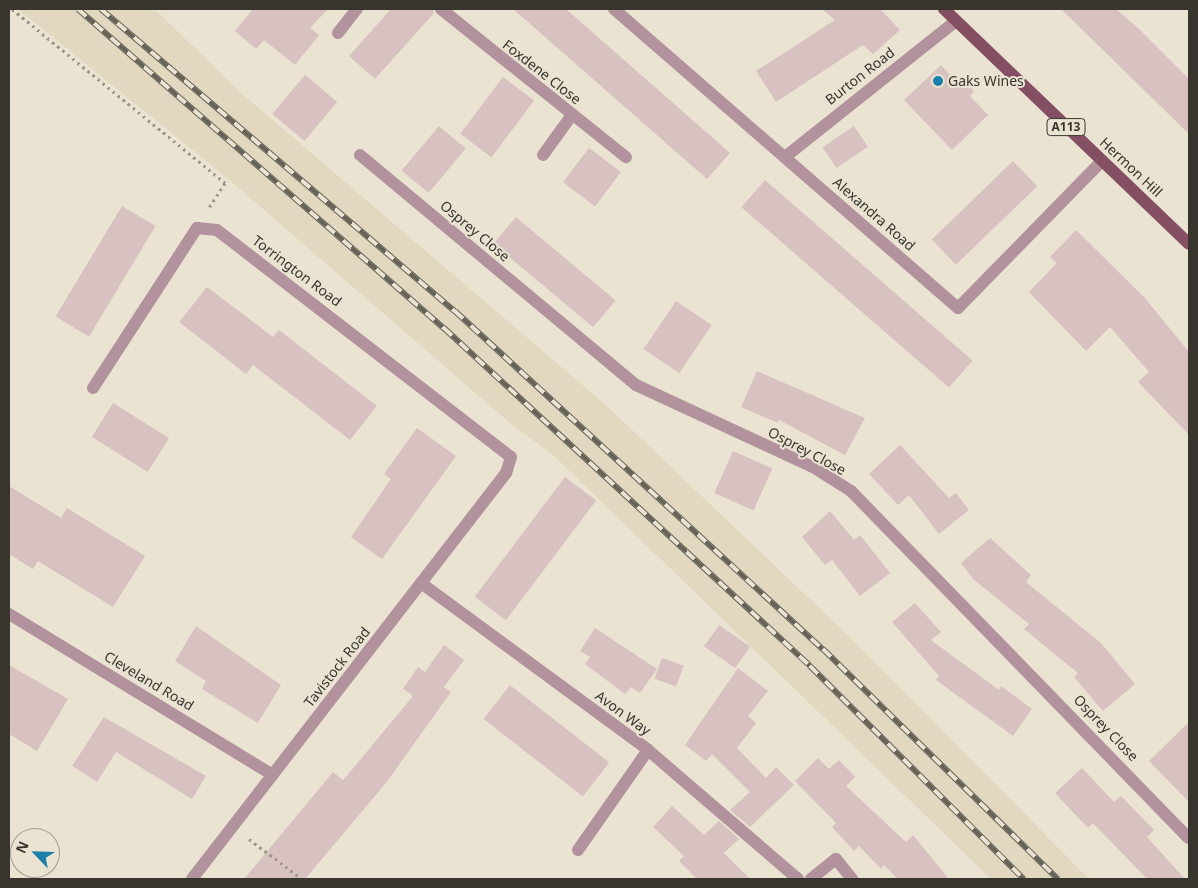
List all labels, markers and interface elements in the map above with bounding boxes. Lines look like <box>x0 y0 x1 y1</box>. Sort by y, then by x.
street label: Foxdene Close <box>499 36 585 108</box>
street label: Burton Road <box>822 44 898 108</box>
place label: Gaks Wines <box>948 73 1024 89</box>
marker: Gaks Wines <box>932 75 944 87</box>
road number: A113 <box>1046 118 1086 136</box>
street label: Hermon Hill <box>1096 134 1166 200</box>
street label: Alexandra Road <box>829 174 919 254</box>
street label: Osprey Close <box>437 197 513 265</box>
street label: Torrington Road <box>249 232 345 310</box>
street label: Osprey Close <box>765 423 849 479</box>
street label: Tavistock Road <box>301 624 373 710</box>
street label: Cleveland Road <box>101 648 197 714</box>
street label: Avon Way <box>592 687 654 739</box>
street label: Osprey Close <box>1070 691 1142 765</box>
north arrow <box>10 828 60 878</box>
text: N <box>11 838 33 856</box>

